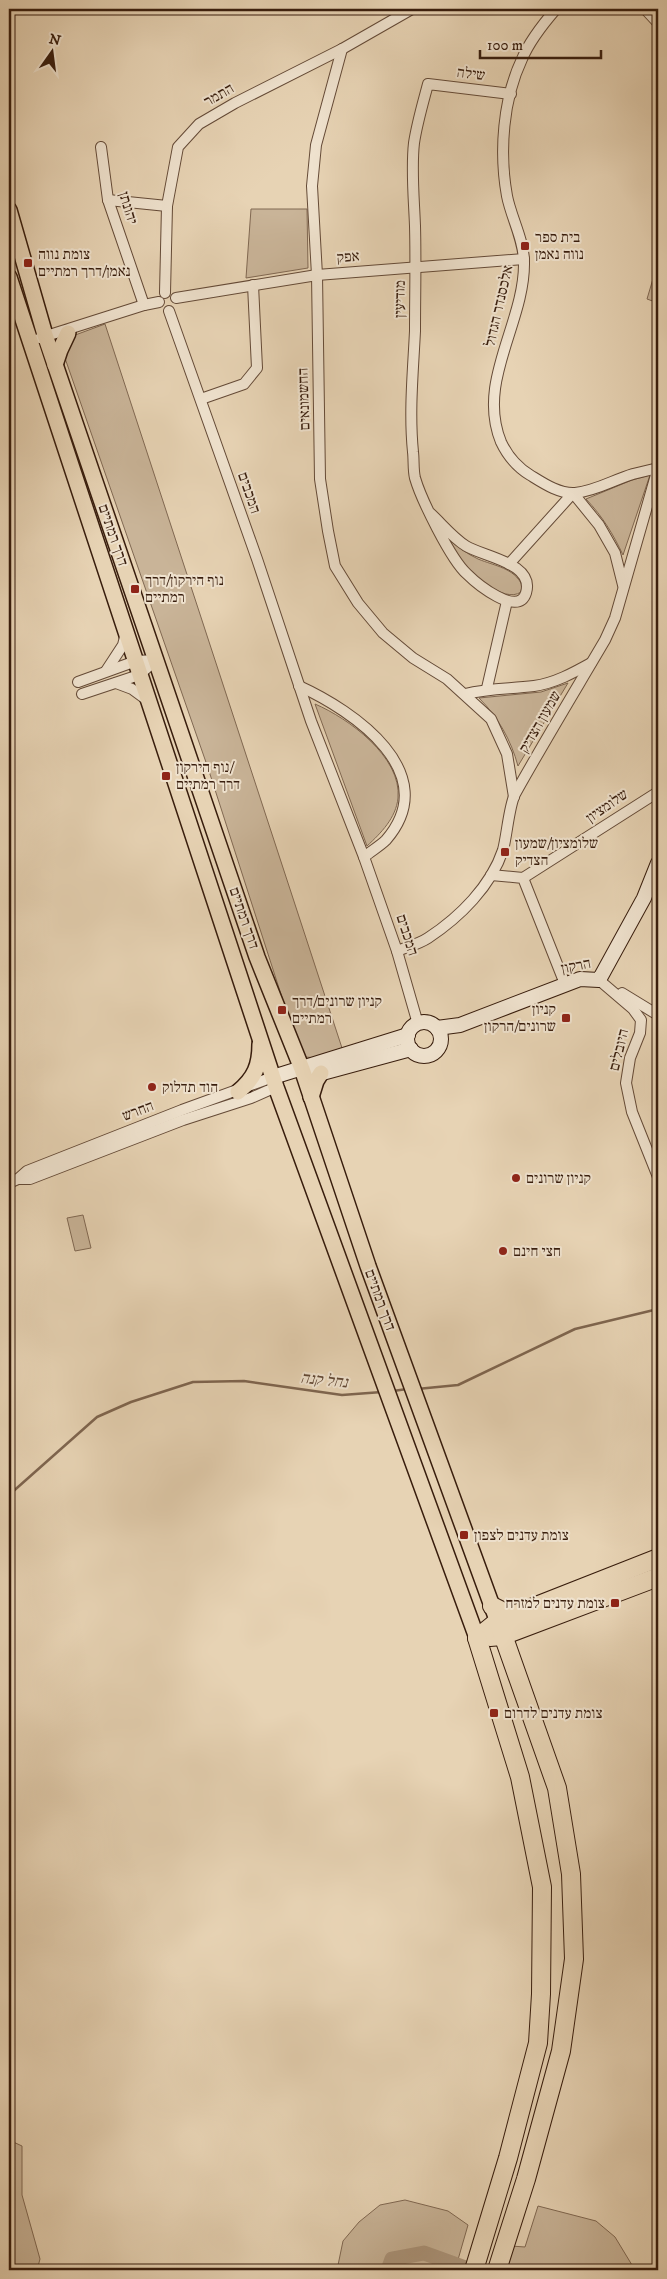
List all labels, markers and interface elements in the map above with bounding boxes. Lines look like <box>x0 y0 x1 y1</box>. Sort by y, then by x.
north arrow <box>28 28 78 78</box>
scale bar <box>480 28 601 60</box>
text: N <box>47 30 63 51</box>
text: 100 m <box>487 36 523 55</box>
street label: שילה <box>456 63 486 85</box>
street label: התמר <box>201 79 237 111</box>
street label: יהונתן <box>114 189 142 227</box>
place label: בית ספר נווה נאמן <box>535 228 584 264</box>
marker: בית ספר נווה נאמן <box>519 240 531 252</box>
place label: צומת נווה נאמן/דרך רמתיים <box>38 245 131 281</box>
street label: אפק <box>336 247 360 267</box>
marker: צומת נווה נאמן/דרך רמתיים <box>22 257 34 269</box>
street label: אלכסנדר הגדול <box>480 263 518 349</box>
street label: מודיעין <box>390 280 410 318</box>
street label: החשמונאים <box>293 367 315 431</box>
street label: המכבים <box>233 470 265 516</box>
street label: דרך רמתיים <box>94 502 132 569</box>
place label: נוף הירקון/דרך רמתיים <box>145 571 224 607</box>
marker: נוף הירקון/דרך רמתיים <box>129 583 141 595</box>
street label: שמעון הצדיק <box>515 688 565 756</box>
place label: נוף הירקון/ דרך רמתיים <box>176 758 240 794</box>
marker: נוף הירקון/ דרך רמתיים <box>160 770 172 782</box>
street label: שלומציון <box>582 785 632 827</box>
place label: שלומציון/שמעון הצדיק <box>515 834 598 870</box>
marker: שלומציון/שמעון הצדיק <box>499 846 511 858</box>
street label: דרך רמתיים <box>225 885 263 952</box>
street label: המכבים <box>391 912 423 958</box>
street label: הרקון <box>559 954 593 978</box>
place label: קניון שרונים/דרך רמתיים <box>292 992 382 1028</box>
place label: קניון שרונים/הרקון <box>484 1000 556 1036</box>
marker: קניון שרונים/דרך רמתיים <box>276 1004 288 1016</box>
marker: קניון שרונים/הרקון <box>560 1012 572 1024</box>
street label: היובלים <box>605 1027 633 1073</box>
place label: הוד תדלוק <box>162 1078 218 1097</box>
marker: הוד תדלוק <box>146 1081 158 1093</box>
street label: החרש <box>119 1096 157 1126</box>
place label: קניון שרונים <box>526 1169 591 1188</box>
marker: קניון שרונים <box>510 1172 522 1184</box>
place label: חצי חינם <box>513 1242 561 1261</box>
marker: חצי חינם <box>497 1245 509 1257</box>
street label: דרך רמתיים <box>360 1267 400 1334</box>
water label: נחל קנה <box>299 1368 350 1393</box>
place label: צומת עדנים לצפון <box>474 1526 569 1545</box>
marker: צומת עדנים לצפון <box>458 1529 470 1541</box>
place label: צומת עדנים למזרח <box>505 1594 605 1613</box>
marker: צומת עדנים למזרח <box>609 1597 621 1609</box>
place label: צומת עדנים לדרום <box>504 1704 603 1723</box>
marker: צומת עדנים לדרום <box>488 1707 500 1719</box>

